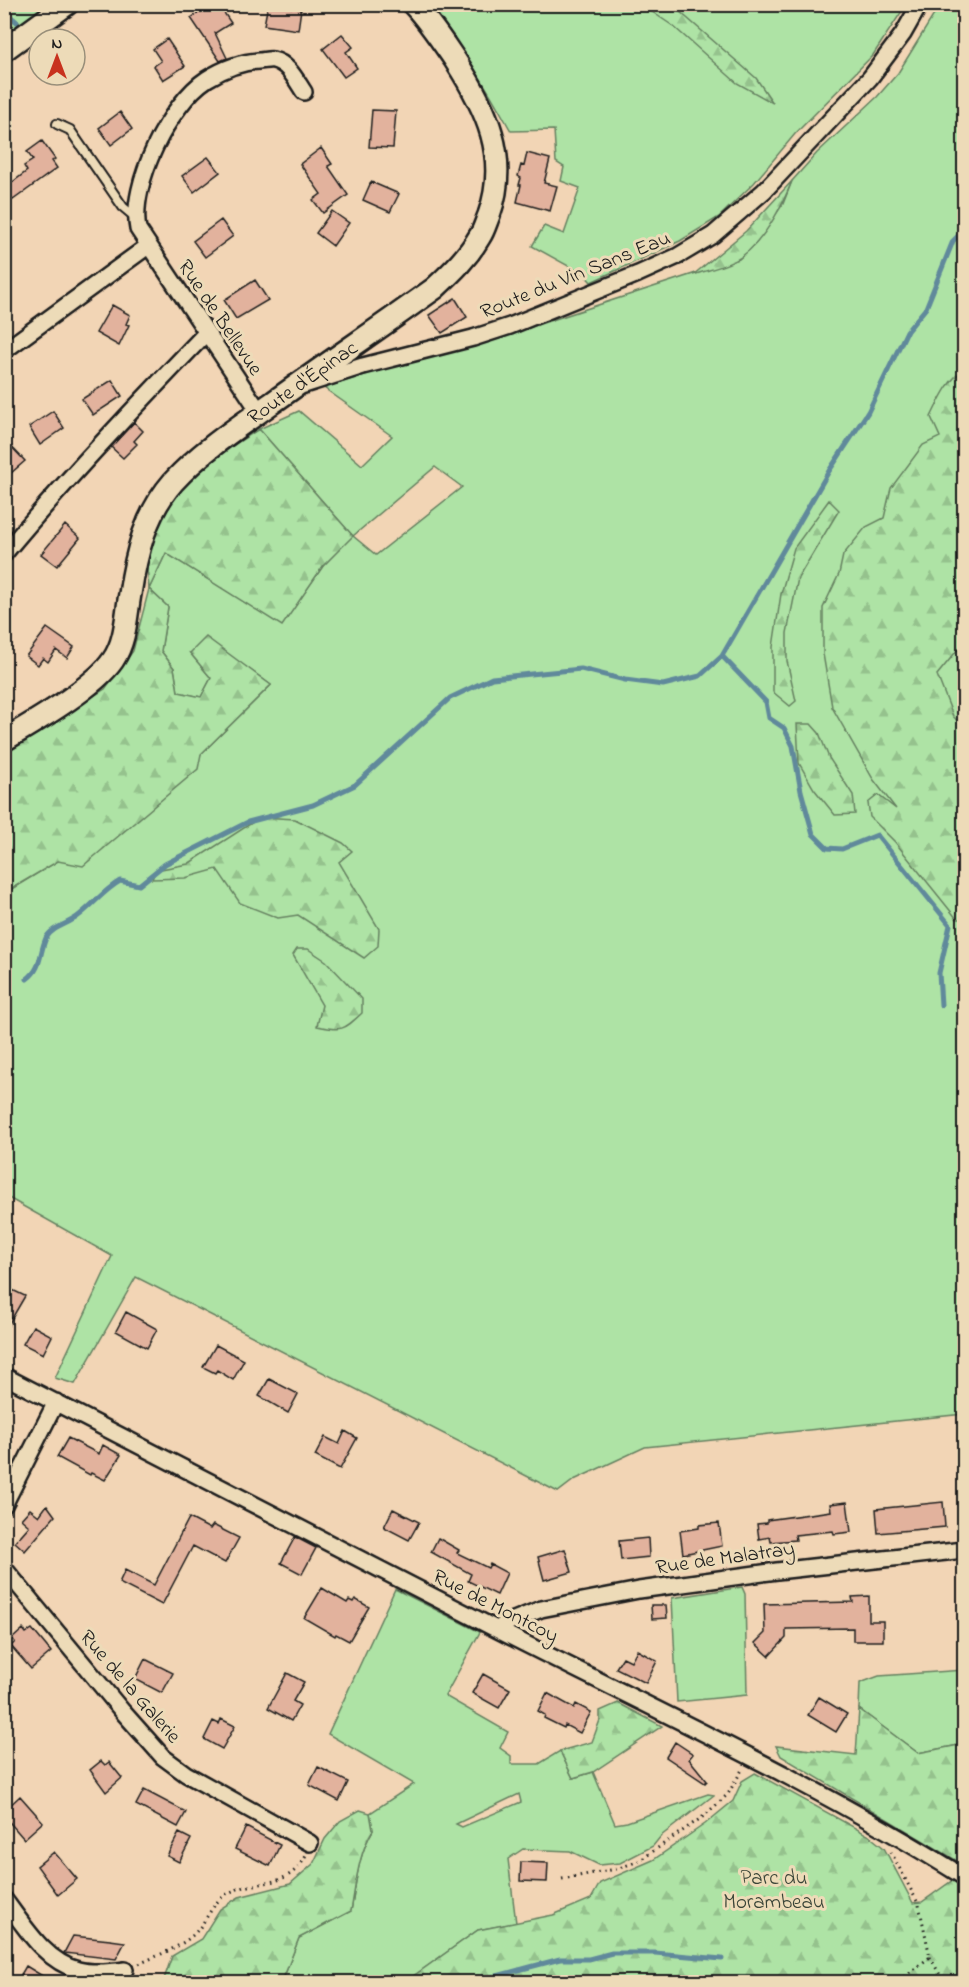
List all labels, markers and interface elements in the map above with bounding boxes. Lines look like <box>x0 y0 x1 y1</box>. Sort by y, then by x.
north arrow <box>27 27 87 87</box>
text: N <box>52 32 63 56</box>
street label: Route du Vin Sans Eau <box>476 224 675 328</box>
street label: Rue de Bellevue <box>169 254 270 383</box>
street label: Route d'Épinac <box>242 334 365 433</box>
street label: Rue de Malatray <box>654 1534 797 1586</box>
street label: Rue de Montcoy <box>426 1562 563 1653</box>
street label: Rue de la Galerie <box>72 1624 188 1751</box>
park label: Parc du Morambeau <box>723 1864 825 1918</box>

